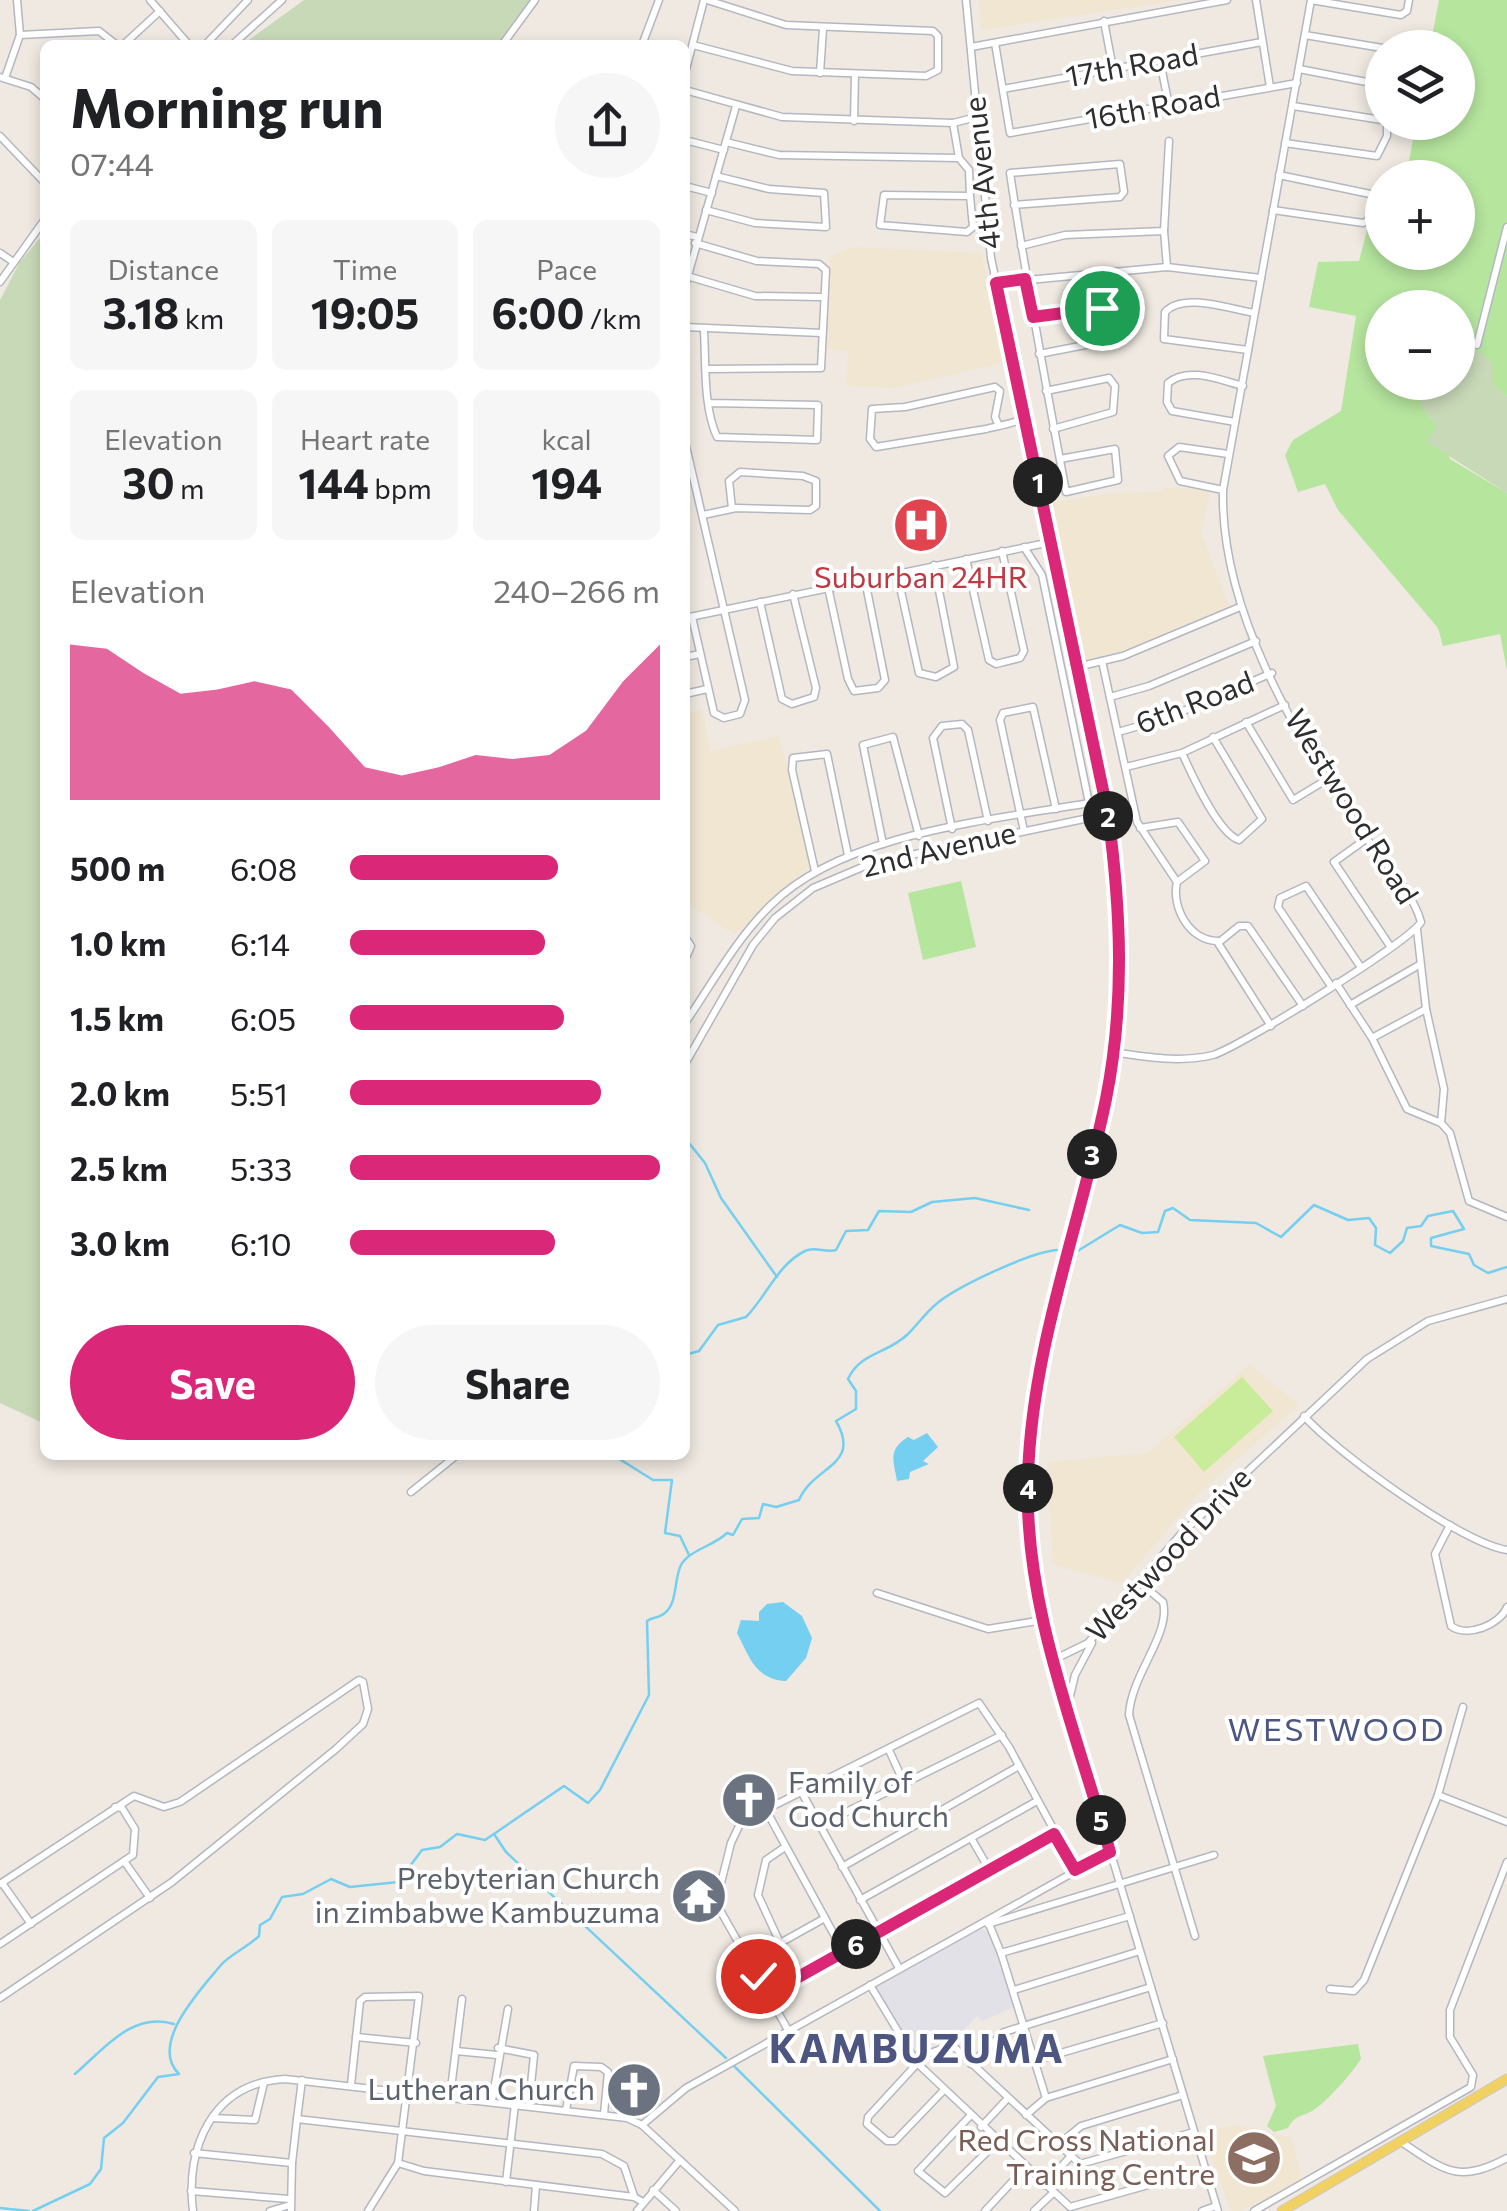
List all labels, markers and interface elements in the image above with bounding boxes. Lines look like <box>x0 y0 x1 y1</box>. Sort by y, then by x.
map controls <box>1365 30 1475 400</box>
button: layers <box>1365 30 1475 140</box>
street label: 17th Road <box>1062 34 1201 93</box>
text: Morning run <box>70 72 384 139</box>
button: share <box>555 73 660 178</box>
street label: 16th Road <box>1082 75 1223 136</box>
street label: 4th Avenue <box>954 95 1007 251</box>
text: 07:44 <box>70 143 154 183</box>
button: + <box>1365 160 1475 270</box>
text: Distance <box>108 252 219 286</box>
text: Time <box>333 252 397 286</box>
text: Pace <box>536 252 597 286</box>
pin <box>1060 266 1145 351</box>
icon: arrive <box>1075 281 1130 336</box>
text: 3.18 <box>102 286 179 338</box>
text: 19:05 <box>311 286 419 338</box>
text: 6:00 <box>492 286 584 338</box>
button: − <box>1365 290 1475 400</box>
text: km <box>179 301 224 335</box>
text: /km <box>584 301 642 335</box>
text: Elevation <box>104 422 222 456</box>
text: Heart rate <box>300 422 430 456</box>
text: kcal <box>542 422 592 456</box>
text: 30 <box>122 456 175 508</box>
text: 144 <box>298 456 369 508</box>
text: 194 <box>531 456 602 508</box>
pin: 1 <box>1013 457 1063 507</box>
text: 1 <box>1032 465 1044 499</box>
text: m <box>175 471 204 505</box>
text: bpm <box>369 471 432 505</box>
hospital icon: Suburban 24HR <box>891 495 951 555</box>
place label: Suburban 24HR <box>814 557 1028 594</box>
text: Elevation <box>70 570 205 610</box>
text: 240–266 m <box>493 570 660 610</box>
street label: 6th Road <box>1130 661 1258 740</box>
street label: Westwood Road <box>1278 701 1428 910</box>
pin: 2 <box>1083 791 1133 841</box>
text: 2 <box>1100 799 1116 833</box>
street label: 2nd Avenue <box>858 812 1019 883</box>
text: 500 m <box>70 848 165 888</box>
text: 6:08 <box>230 848 297 888</box>
text: 1.0 km <box>70 923 166 963</box>
text: 6:14 <box>230 923 290 963</box>
text: 1.5 km <box>70 998 164 1038</box>
text: 6:05 <box>230 998 296 1038</box>
text: 2.0 km <box>70 1073 170 1113</box>
text: 5:51 <box>230 1073 288 1113</box>
pin: 3 <box>1067 1129 1117 1179</box>
text: 3 <box>1084 1137 1100 1171</box>
text: 2.5 km <box>70 1148 168 1188</box>
text: 5:33 <box>230 1148 292 1188</box>
text: 3.0 km <box>70 1223 170 1263</box>
text: 6:10 <box>230 1223 292 1263</box>
button: Save <box>70 1325 355 1440</box>
button: Share <box>375 1325 660 1440</box>
street label: Westwood Drive <box>1077 1458 1257 1648</box>
pin: 4 <box>1003 1463 1053 1513</box>
text: 4 <box>1019 1471 1037 1505</box>
district label: WESTWOOD <box>1228 1708 1446 1748</box>
place label: Family of God Church <box>788 1762 949 1833</box>
church icon: Family of God Church <box>719 1770 779 1830</box>
pin: 5 <box>1076 1795 1126 1845</box>
text: 5 <box>1093 1803 1109 1837</box>
place label: Prebyterian Church in zimbabwe Kambuzuma <box>315 1858 660 1929</box>
temple icon: Prebyterian Church in zimbabwe Kambuzuma <box>669 1866 729 1926</box>
pin: 6 <box>831 1919 881 1969</box>
text: 6 <box>847 1927 865 1961</box>
pin <box>716 1934 801 2019</box>
icon: check <box>731 1949 786 2004</box>
district label: KAMBUZUMA <box>769 2022 1065 2071</box>
church icon: Lutheran Church <box>604 2060 664 2120</box>
place label: Lutheran Church <box>367 2069 595 2106</box>
place label: Red Cross National Training Centre <box>958 2120 1215 2191</box>
school or university icon: Red Cross National Training Centre <box>1224 2128 1284 2188</box>

